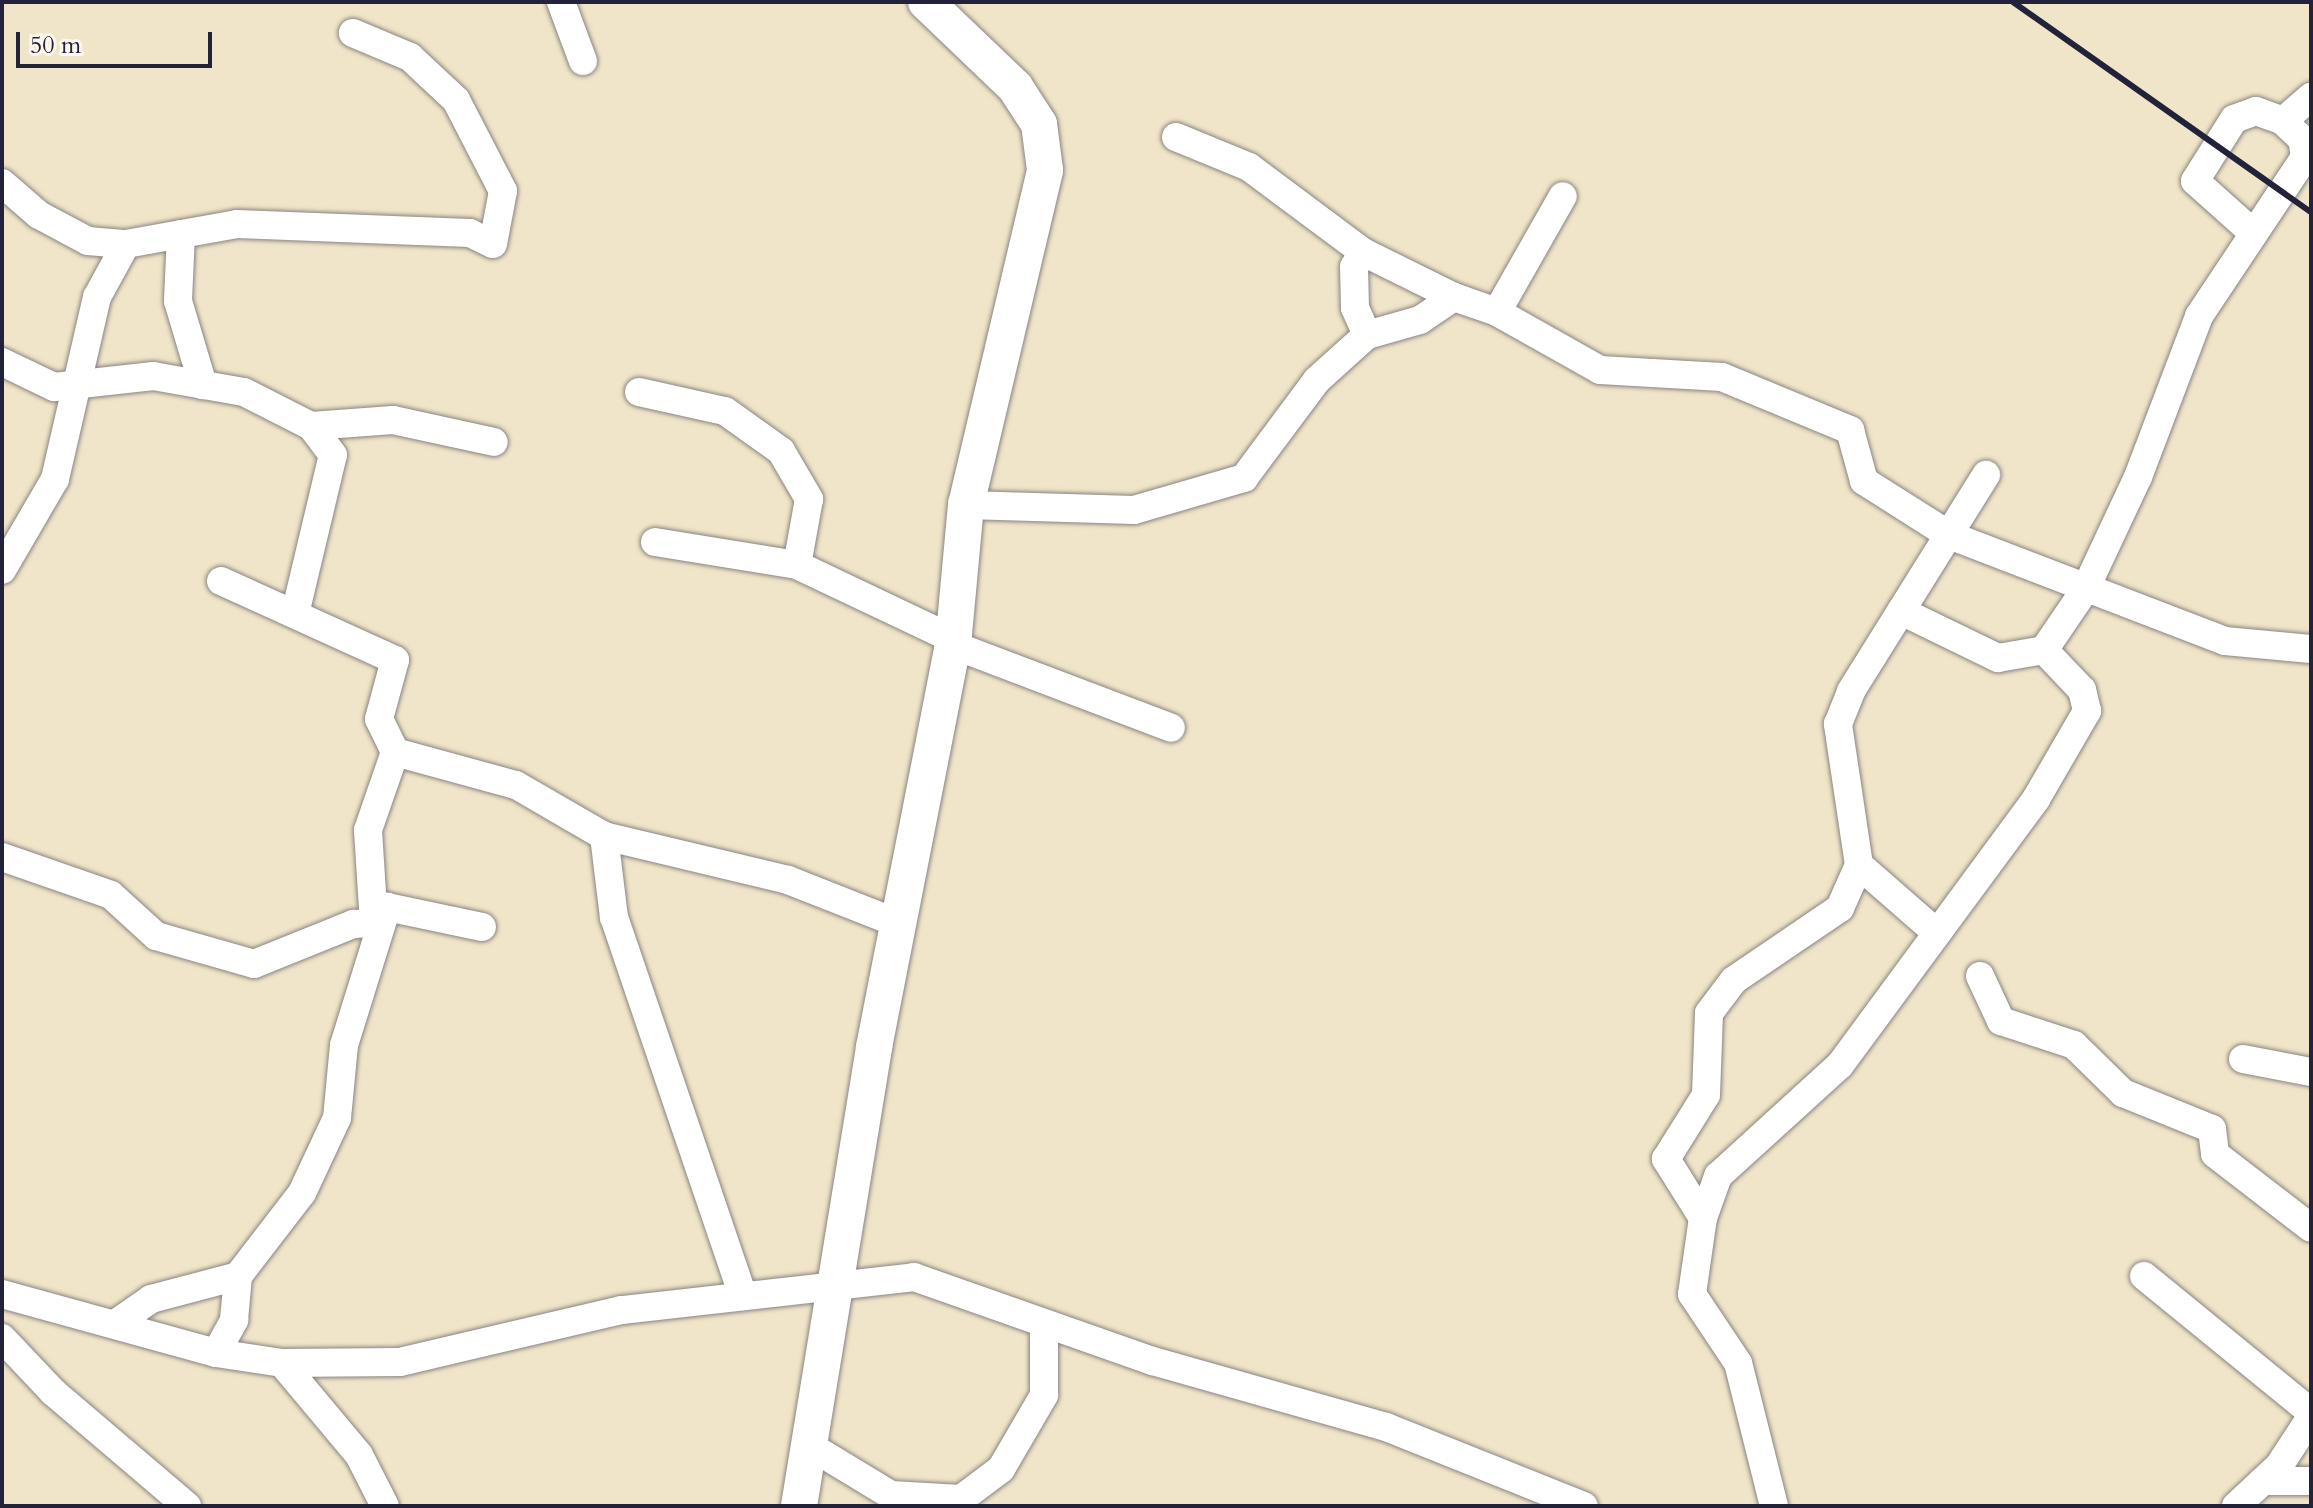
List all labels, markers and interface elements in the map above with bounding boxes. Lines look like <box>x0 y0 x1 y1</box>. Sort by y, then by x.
scale bar <box>20 16 216 66</box>
text: 50 m <box>30 29 81 62</box>

